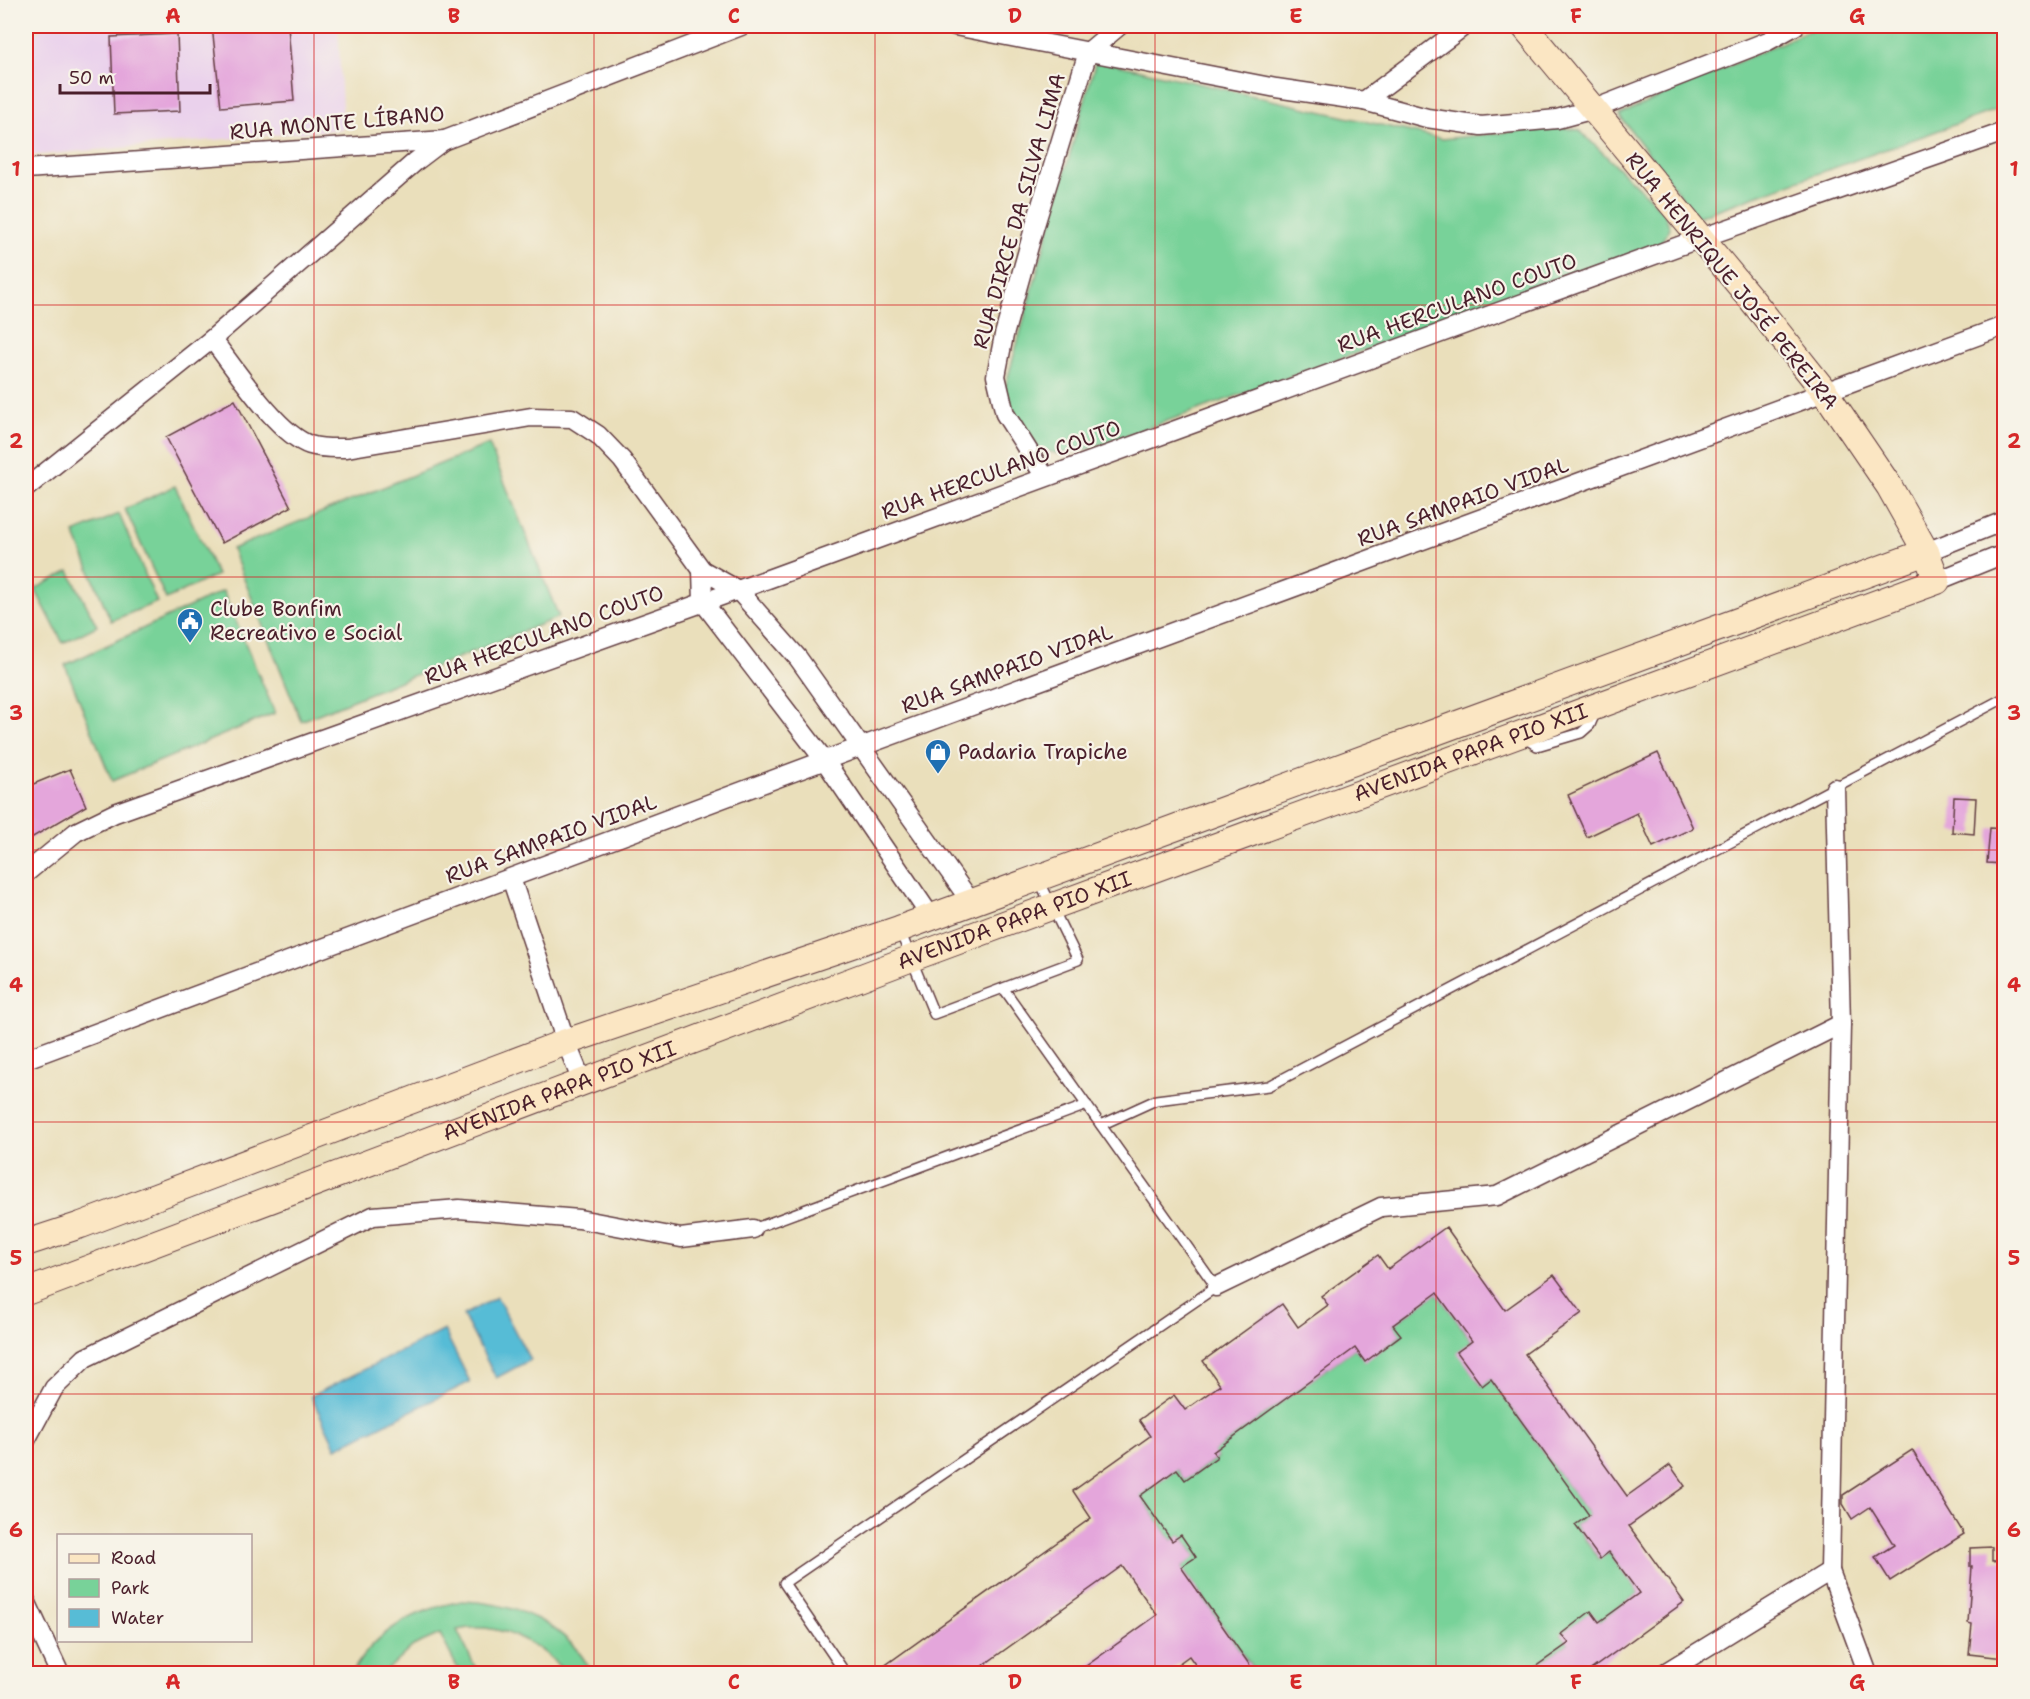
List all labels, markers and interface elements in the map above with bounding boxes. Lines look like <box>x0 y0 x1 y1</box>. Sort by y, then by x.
text: A <box>165 3 181 29</box>
text: B <box>448 3 460 29</box>
text: C <box>728 3 740 29</box>
text: D <box>1008 3 1022 29</box>
text: E <box>1289 3 1303 29</box>
text: F <box>1570 3 1582 29</box>
text: G <box>1849 3 1865 29</box>
scale bar <box>60 57 210 95</box>
text: 50 m <box>69 66 114 90</box>
street label: RUA DIRCE DA SILVA LIMA <box>966 70 1072 352</box>
street label: RUA MONTE LÍBANO <box>228 99 446 146</box>
street label: RUA HENRIQUE JOSÉ PEREIRA <box>1619 146 1846 416</box>
text: 1 <box>11 156 21 182</box>
text: 1 <box>2009 156 2019 182</box>
street label: RUA HERCULANO COUTO <box>1333 247 1581 359</box>
street label: RUA HERCULANO COUTO <box>877 414 1125 526</box>
text: 2 <box>9 428 23 454</box>
text: 2 <box>2007 428 2021 454</box>
street label: RUA SAMPAIO VIDAL <box>1353 451 1573 553</box>
street label: RUA HERCULANO COUTO <box>420 579 668 691</box>
place label: Clube Bonfim Recreativo e Social <box>210 595 403 647</box>
public building icon: Clube Bonfim Recreativo e Social <box>175 606 205 644</box>
street label: RUA SAMPAIO VIDAL <box>897 618 1117 720</box>
street label: AVENIDA PAPA PIO XII <box>1350 697 1591 808</box>
text: 3 <box>9 700 23 726</box>
text: 3 <box>2007 700 2021 726</box>
shop icon: Padaria Trapiche <box>923 737 953 775</box>
place label: Padaria Trapiche <box>958 738 1128 766</box>
street label: RUA SAMPAIO VIDAL <box>441 788 661 890</box>
street label: AVENIDA PAPA PIO XII <box>893 864 1135 976</box>
text: 4 <box>9 972 23 998</box>
text: 4 <box>2007 972 2021 998</box>
street label: AVENIDA PAPA PIO XII <box>439 1034 680 1148</box>
text: 5 <box>10 1245 22 1271</box>
text: 5 <box>2008 1245 2020 1271</box>
text: 6 <box>9 1517 23 1543</box>
text: 6 <box>2007 1517 2021 1543</box>
legend <box>57 1534 252 1642</box>
text: Road <box>111 1546 156 1570</box>
text: Park <box>111 1576 150 1600</box>
text: Water <box>111 1606 164 1630</box>
text: A <box>165 1669 181 1695</box>
text: B <box>448 1669 460 1695</box>
text: C <box>728 1669 740 1695</box>
text: D <box>1008 1669 1022 1695</box>
text: E <box>1289 1669 1303 1695</box>
text: F <box>1570 1669 1582 1695</box>
text: G <box>1849 1669 1865 1695</box>

